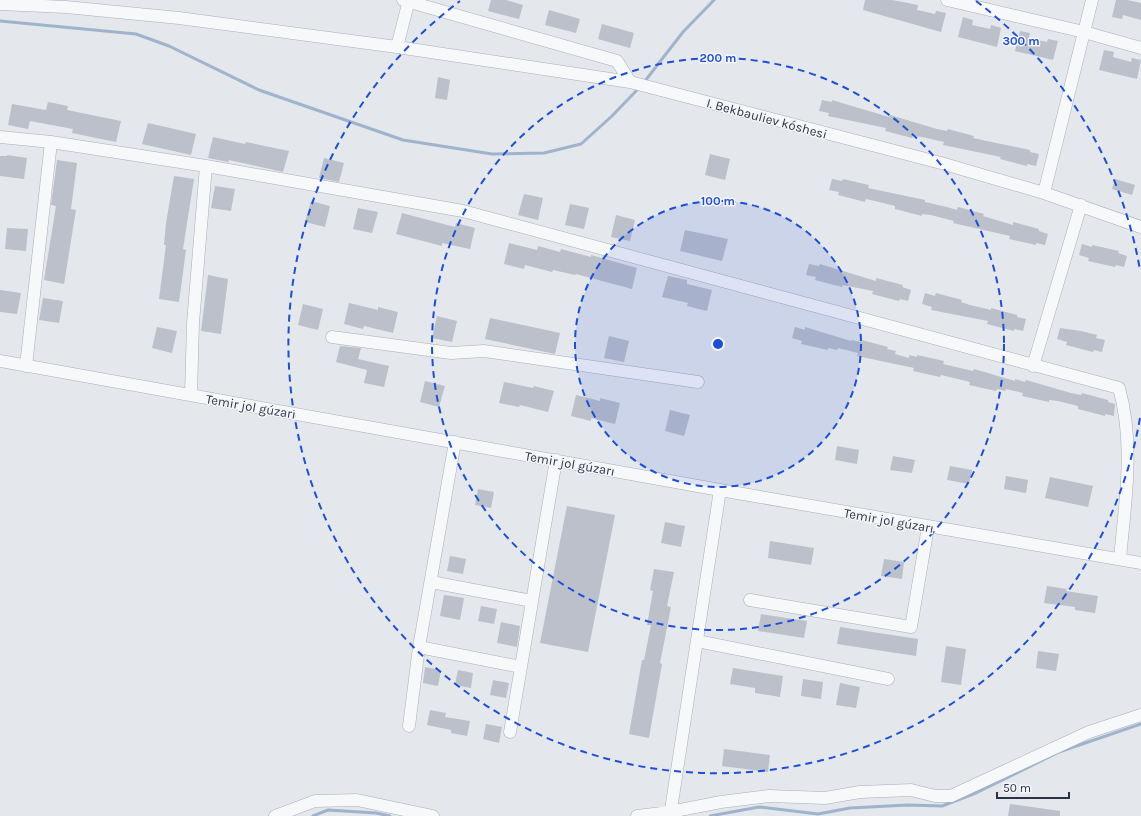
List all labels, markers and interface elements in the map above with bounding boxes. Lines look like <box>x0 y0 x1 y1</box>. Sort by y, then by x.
text: 300 m <box>1002 34 1040 48</box>
text: 200 m <box>700 51 736 65</box>
street label: I. Bekbauliev kóshesi <box>705 95 829 142</box>
text: 100 m <box>701 194 735 208</box>
centre of rings <box>711 337 725 351</box>
street label: Temir jol gúzarı <box>205 391 297 422</box>
street label: Temir jol gúzarı <box>524 448 616 479</box>
street label: Temir jol gúzarı <box>843 505 935 536</box>
scale bar <box>997 774 1069 800</box>
text: 50 m <box>1003 781 1031 795</box>

